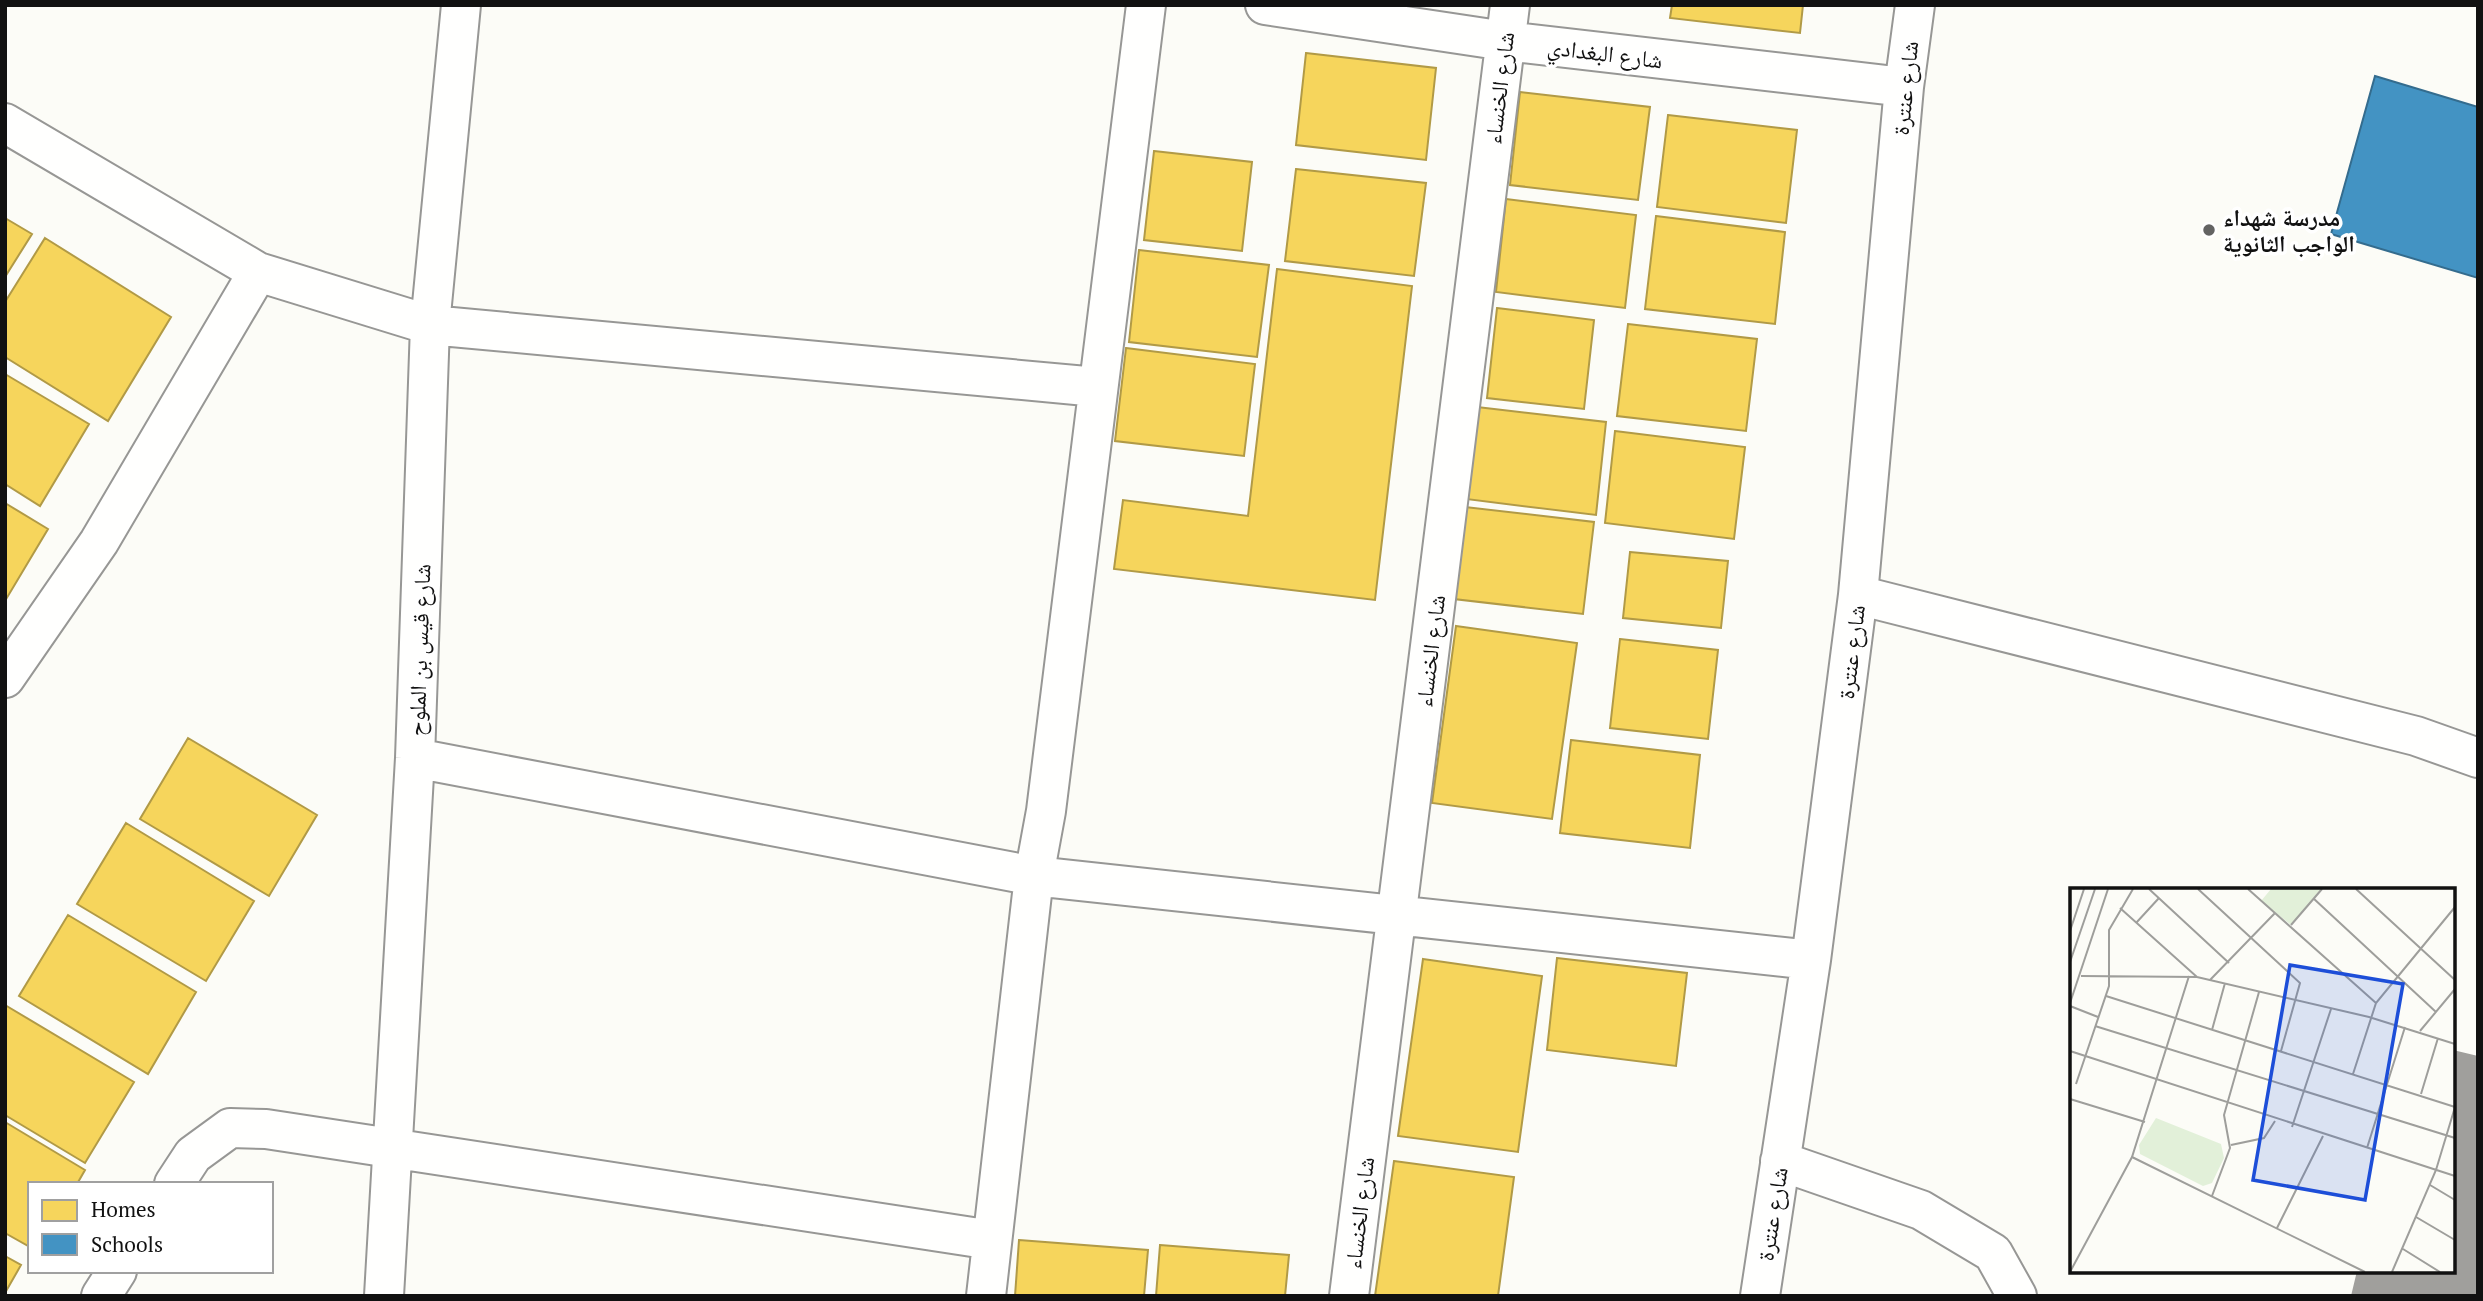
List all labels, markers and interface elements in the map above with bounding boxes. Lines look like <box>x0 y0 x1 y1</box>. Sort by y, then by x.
street label: شارع الخنساء <box>1477 30 1521 146</box>
street label: شارع البغدادي <box>1545 31 1664 79</box>
street label: شارع عنترة <box>1885 39 1925 137</box>
place label: مدرسة شهداء الواجب الثانوية <box>2223 202 2355 259</box>
marker: مدرسة شهداء الواجب الثانوية <box>2201 222 2217 238</box>
street label: شارع قيس بن الملوح <box>400 563 438 737</box>
street label: شارع الخنساء <box>1408 593 1452 709</box>
street label: شارع عنترة <box>1830 603 1872 701</box>
inset map <box>2070 888 2455 1273</box>
street label: شارع الخنساء <box>1337 1155 1381 1271</box>
street label: شارع عنترة <box>1749 1165 1795 1263</box>
legend <box>28 1182 273 1273</box>
text: Homes <box>91 1195 156 1223</box>
text: Schools <box>91 1230 163 1258</box>

